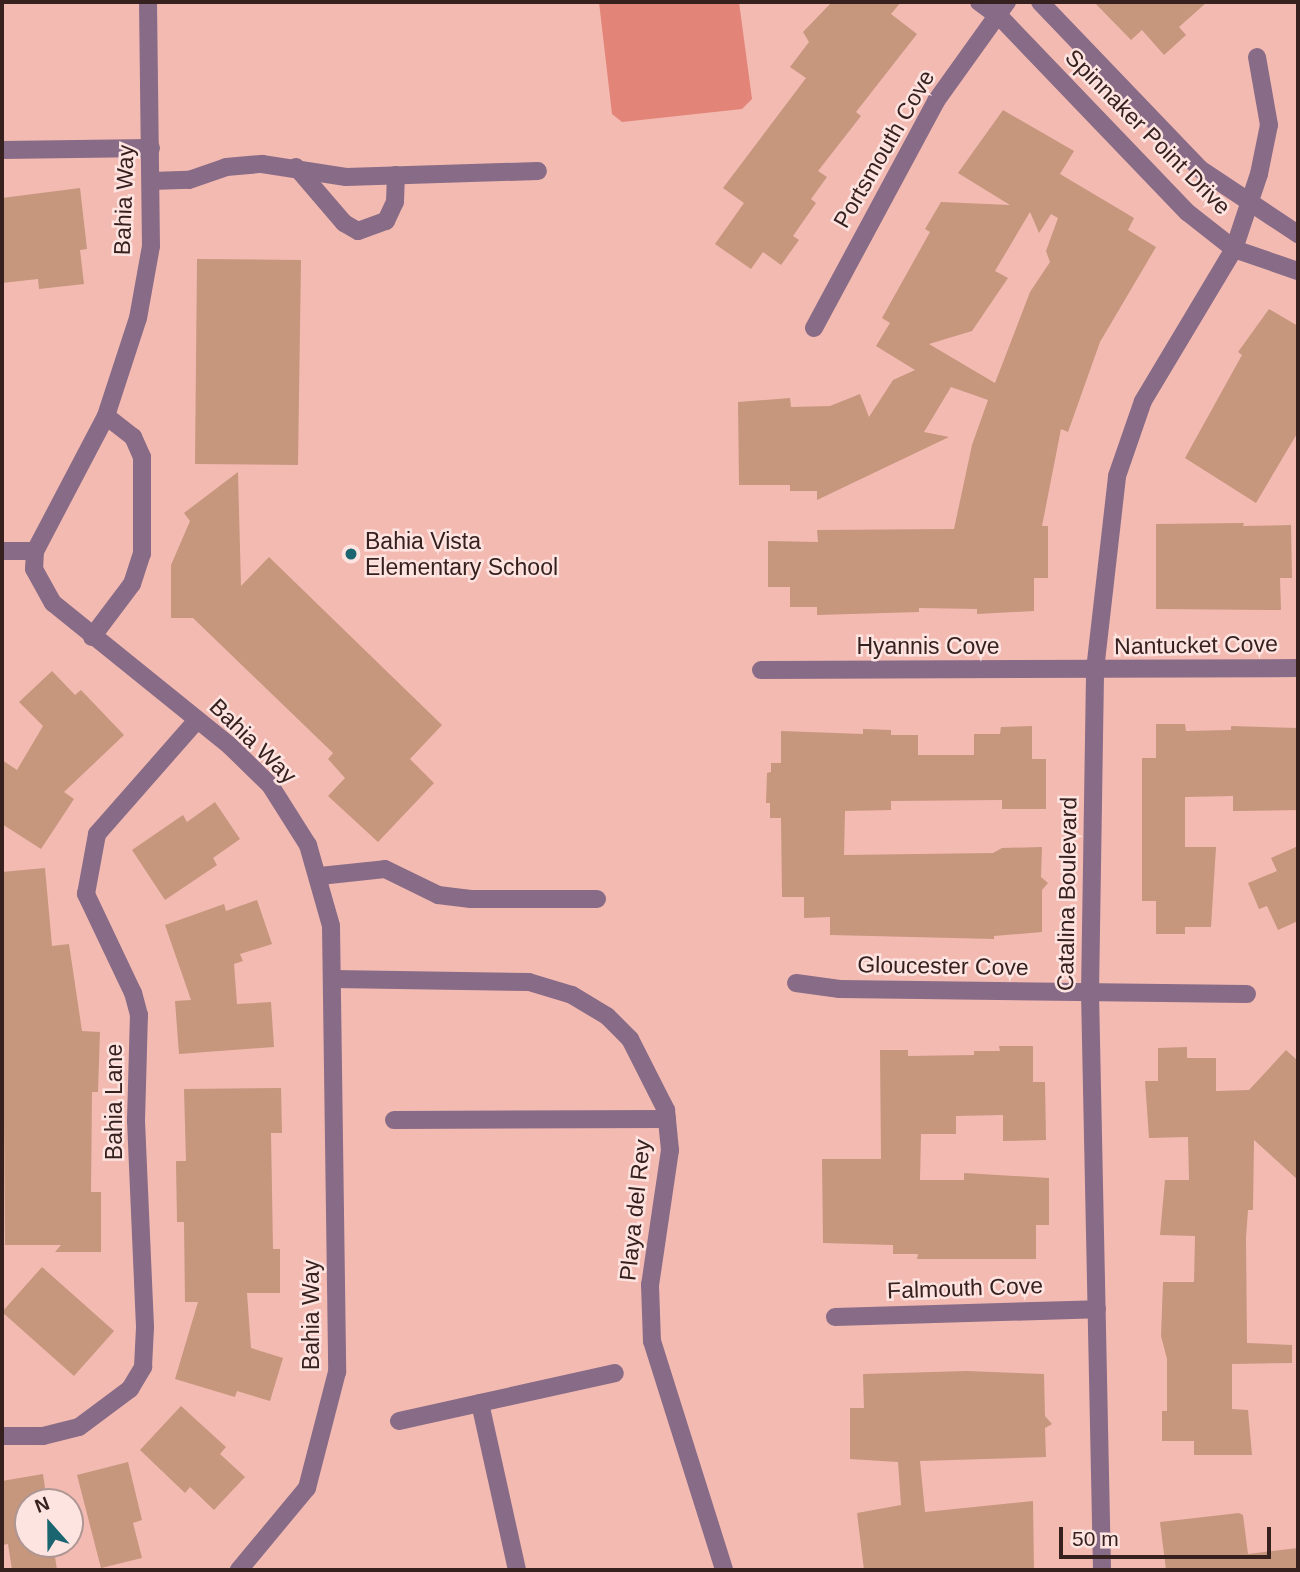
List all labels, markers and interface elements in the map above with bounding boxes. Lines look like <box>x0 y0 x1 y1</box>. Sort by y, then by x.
street label: Spinnaker Point Drive <box>1060 44 1236 220</box>
street label: Portsmouth Cove <box>828 65 940 233</box>
street label: Bahia Way <box>108 144 140 256</box>
place label: Bahia Vista Elementary School <box>365 527 558 581</box>
marker: Bahia Vista Elementary School <box>343 546 359 562</box>
street label: Nantucket Cove <box>1114 630 1278 660</box>
street label: Hyannis Cove <box>856 632 1000 660</box>
street label: Bahia Way <box>204 693 302 789</box>
street label: Catalina Boulevard <box>1052 797 1082 991</box>
street label: Gloucester Cove <box>857 951 1029 981</box>
street label: Bahia Lane <box>100 1044 128 1160</box>
street label: Playa del Rey <box>614 1138 656 1282</box>
street label: Bahia Way <box>297 1260 325 1370</box>
street label: Falmouth Cove <box>887 1271 1043 1305</box>
north arrow <box>14 1488 84 1558</box>
text: N <box>32 1493 52 1517</box>
scale bar <box>1062 1512 1274 1556</box>
text: 50 m <box>1072 1527 1119 1550</box>

